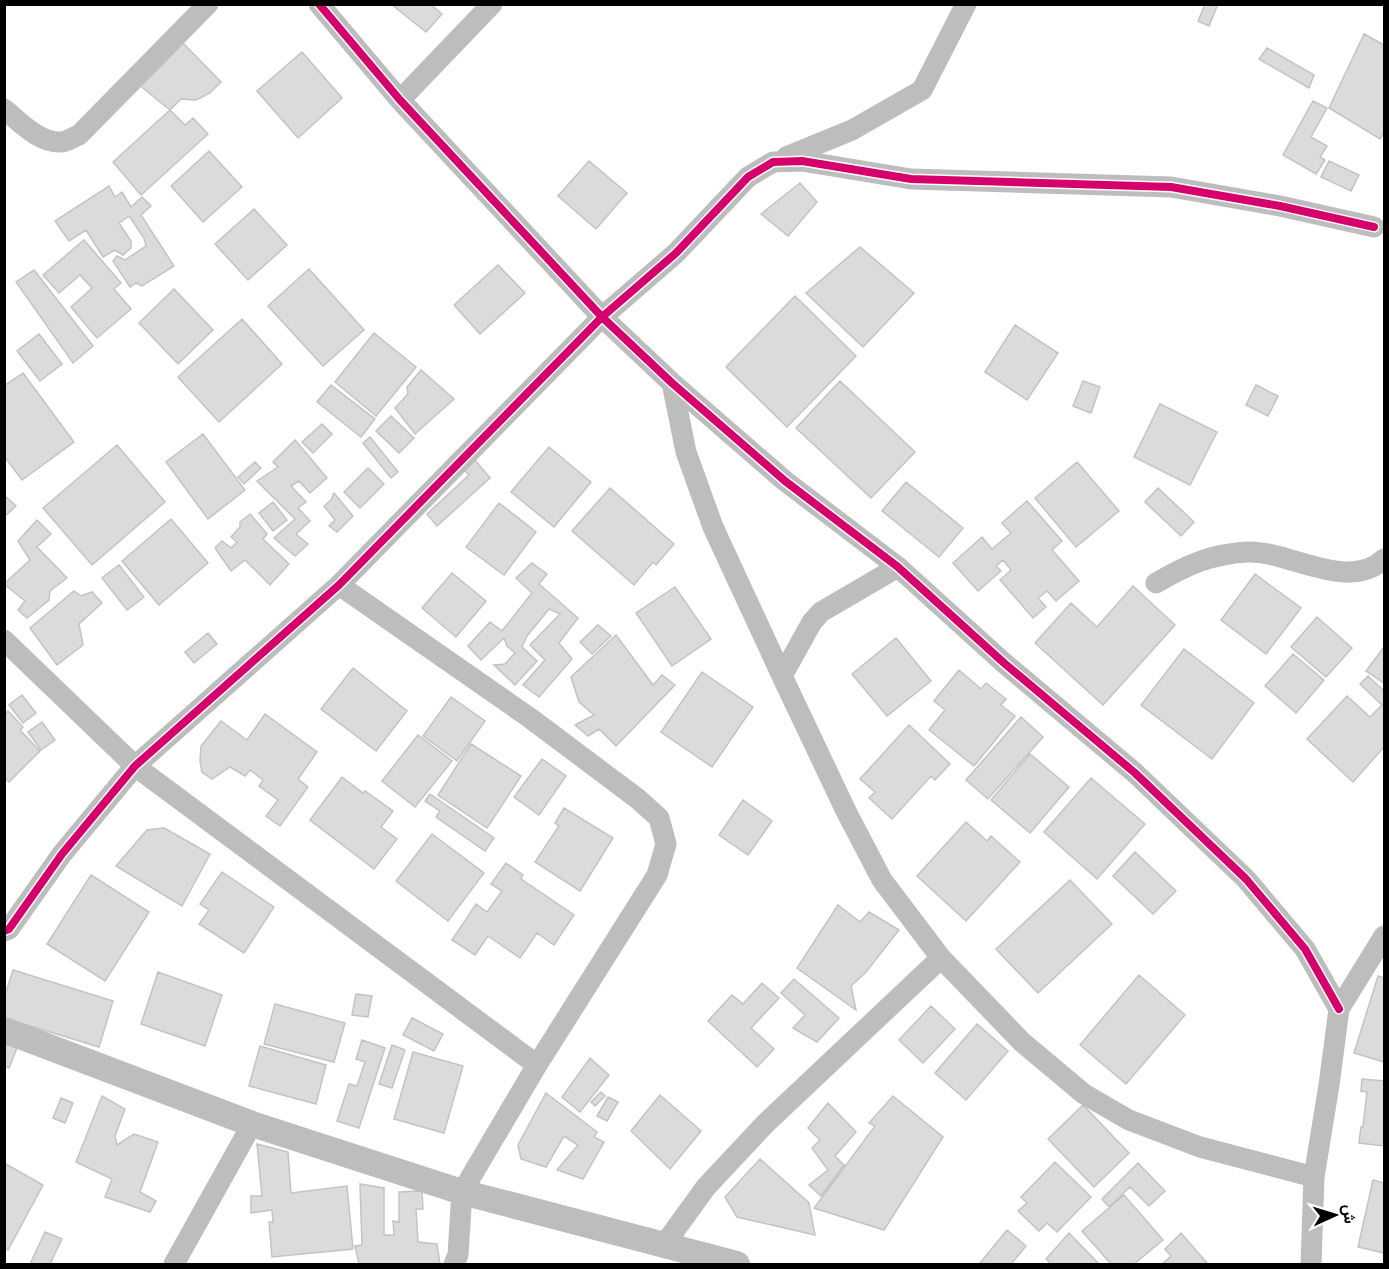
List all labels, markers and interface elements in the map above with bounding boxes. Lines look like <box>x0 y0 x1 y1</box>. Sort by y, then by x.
north arrow <box>1305 1185 1365 1245</box>
text: ش <box>1339 1204 1361 1224</box>

